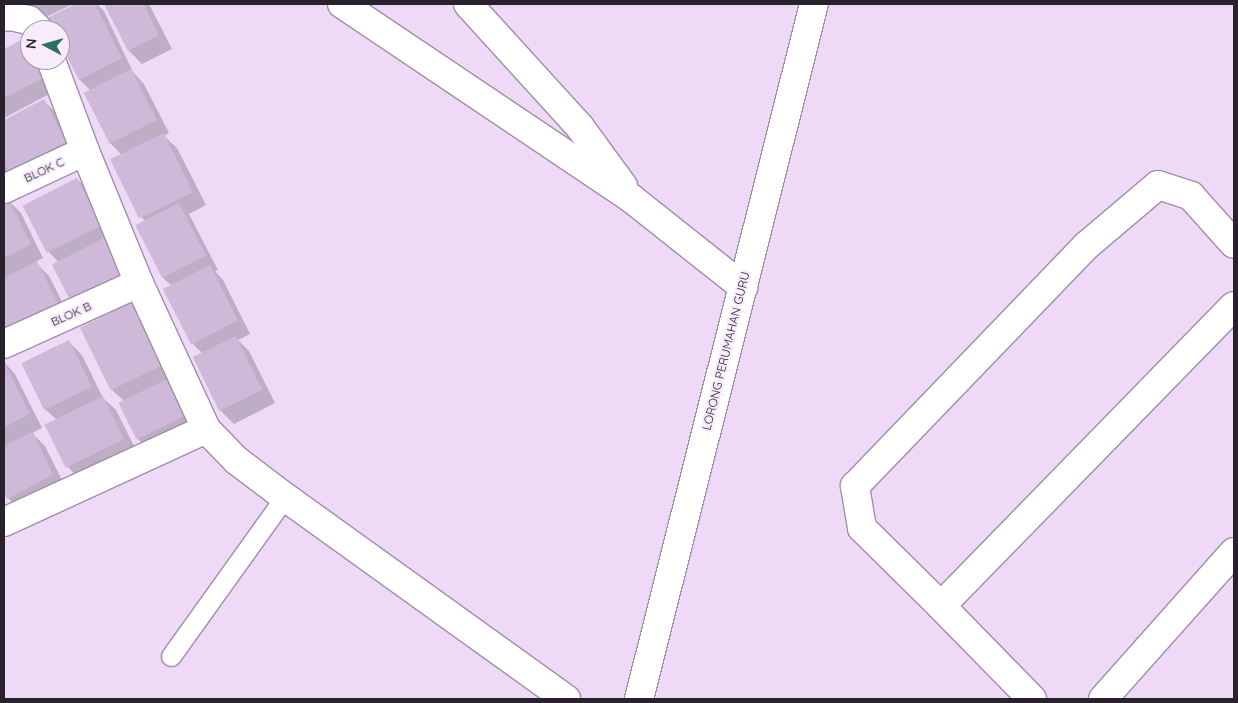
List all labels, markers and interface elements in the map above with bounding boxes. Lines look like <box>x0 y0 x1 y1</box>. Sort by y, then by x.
north arrow <box>20 20 70 70</box>
text: N <box>22 37 41 50</box>
street label: BLOK C <box>22 154 66 186</box>
street label: LORONG PERUMAHAN GURU <box>699 270 753 432</box>
street label: BLOK B <box>49 299 93 329</box>

